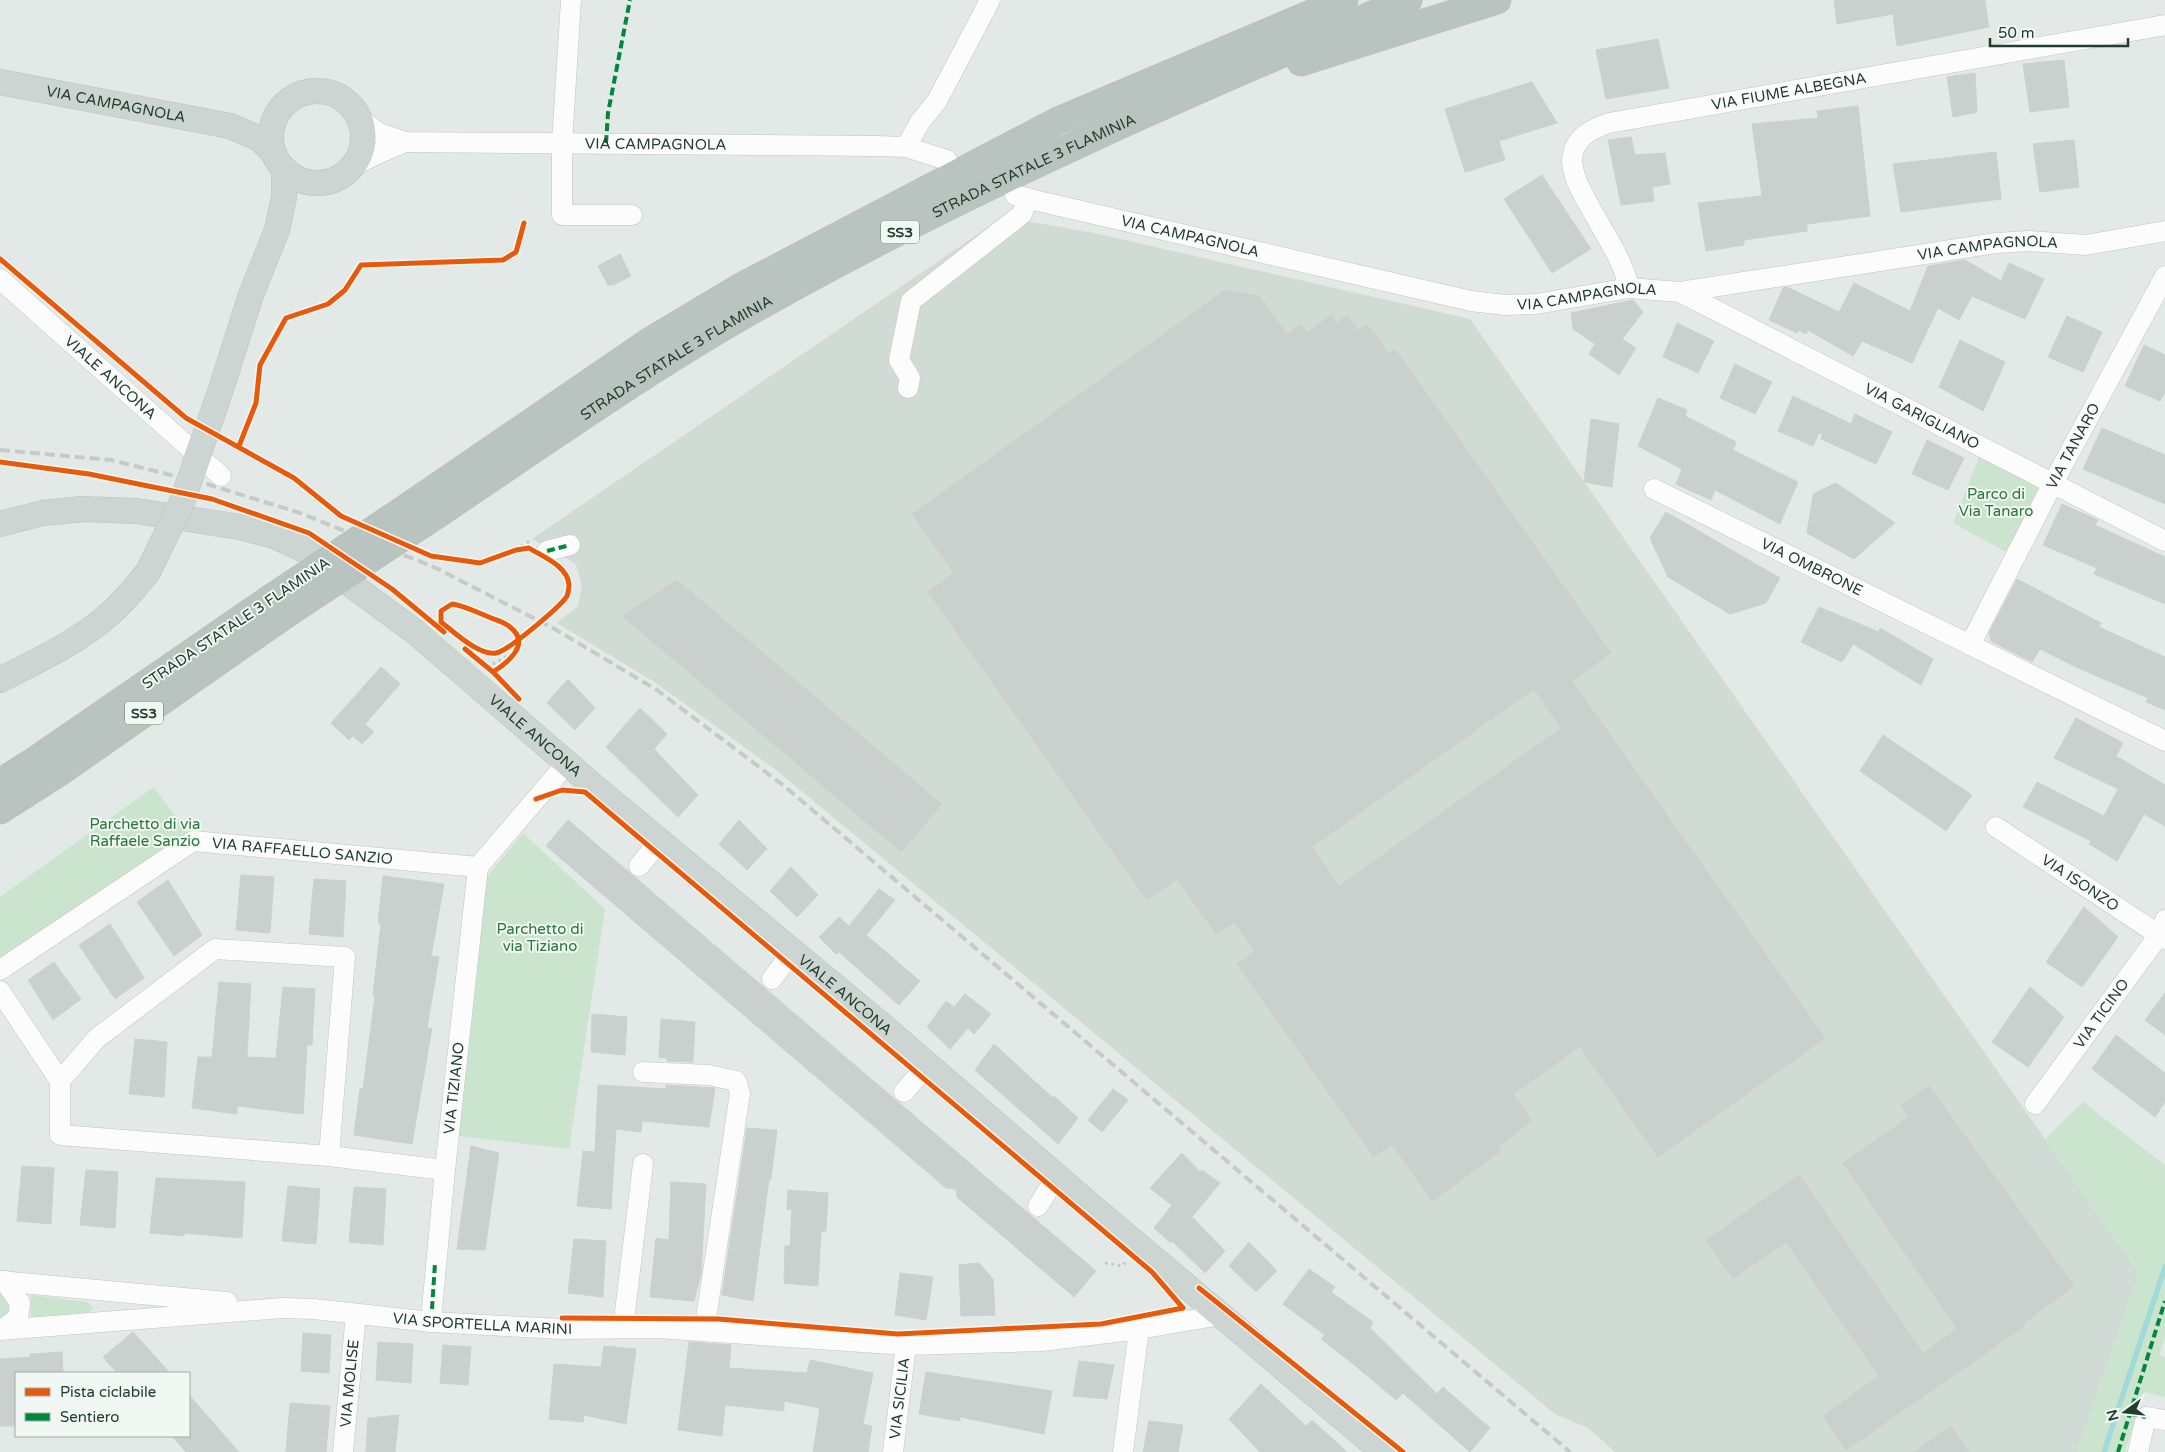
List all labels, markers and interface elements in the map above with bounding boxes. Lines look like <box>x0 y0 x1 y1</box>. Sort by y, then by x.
scale bar <box>1990 15 2128 47</box>
text: 50 m <box>1998 24 2035 42</box>
street label: VIA FIUME ALBEGNA <box>1710 69 1868 114</box>
street label: VIA CAMPAGNOLA <box>45 82 187 126</box>
street label: STRADA STATALE 3 FLAMINIA <box>929 110 1138 222</box>
street label: VIA CAMPAGNOLA <box>585 135 726 154</box>
street label: VIA CAMPAGNOLA <box>1119 211 1261 261</box>
road number: SS3 <box>881 220 919 243</box>
street label: VIA CAMPAGNOLA <box>1916 232 2059 264</box>
street label: VIA CAMPAGNOLA <box>1517 279 1658 314</box>
street label: STRADA STATALE 3 FLAMINIA <box>577 291 776 424</box>
street label: VIALE ANCONA <box>61 332 160 423</box>
street label: VIA GARIGLIANO <box>1861 379 1983 453</box>
street label: VIA TANARO <box>2042 400 2104 492</box>
park label: Parco di Via Tanaro <box>1959 485 2033 520</box>
street label: VIA OMBRONE <box>1758 534 1866 600</box>
street label: STRADA STATALE 3 FLAMINIA <box>139 553 333 693</box>
street label: VIALE ANCONA <box>485 691 585 781</box>
road number: SS3 <box>125 701 163 724</box>
park label: Parchetto di via Raffaele Sanzio <box>90 815 200 850</box>
street label: VIA RAFFAELLO SANZIO <box>211 834 394 868</box>
street label: VIA ISONZO <box>2038 851 2122 915</box>
park label: Parchetto di via Tiziano <box>497 920 583 955</box>
street label: VIALE ANCONA <box>794 951 896 1039</box>
street label: VIA TICINO <box>2070 975 2133 1052</box>
street label: VIA TIZIANO <box>440 1041 468 1135</box>
street label: VIA SPORTELLA MARINI <box>392 1309 572 1338</box>
street label: VIA MOLISE <box>336 1339 363 1428</box>
street label: VIA SICILIA <box>886 1357 913 1440</box>
legend <box>15 1372 190 1437</box>
text: Pista ciclabile <box>60 1383 156 1401</box>
north arrow <box>2100 1387 2150 1437</box>
text: Sentiero <box>60 1408 119 1426</box>
text: N <box>2103 1408 2123 1423</box>

